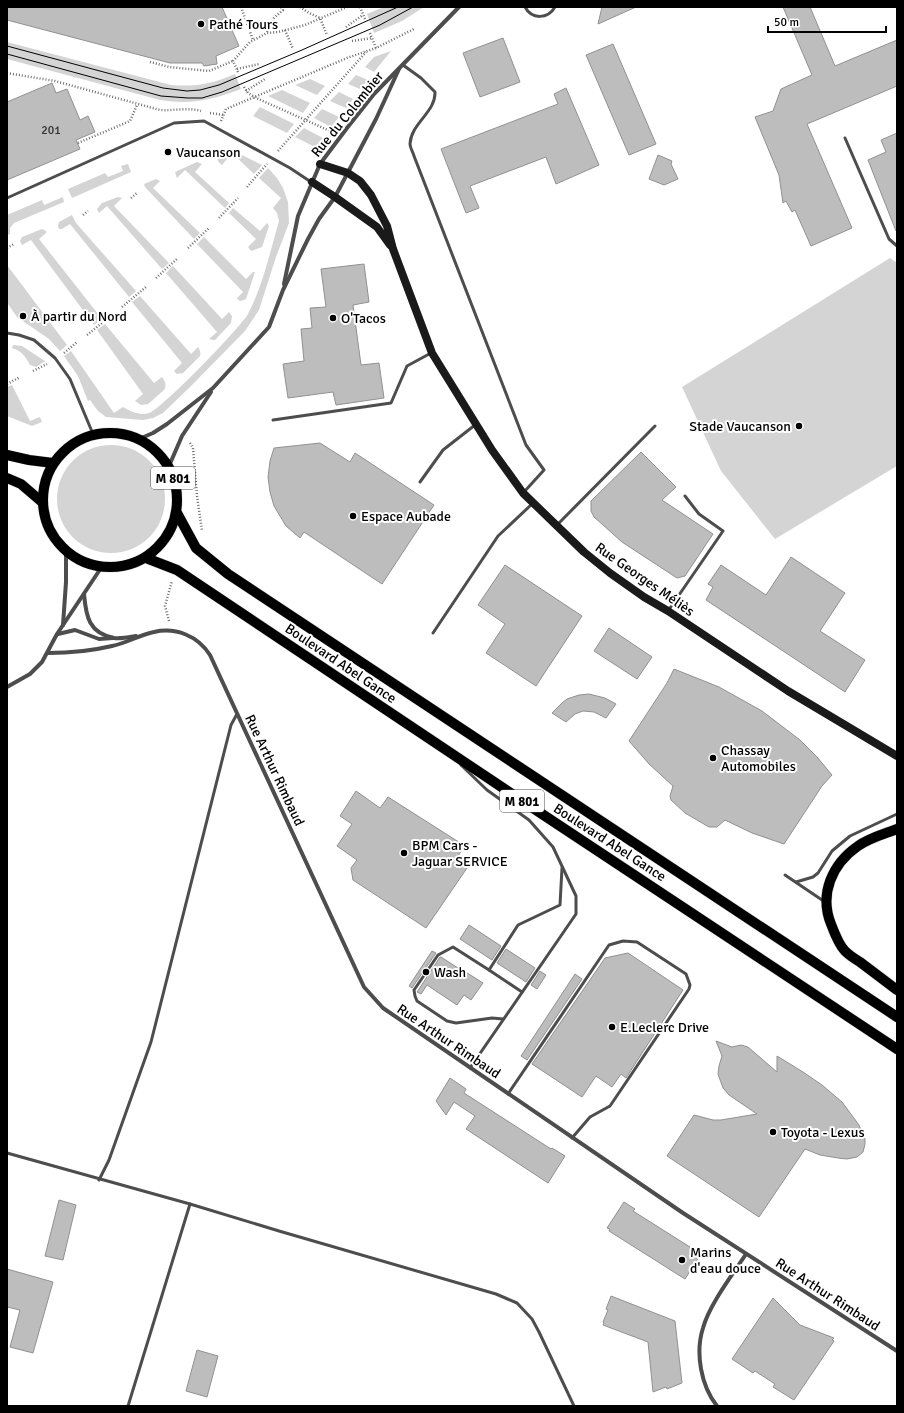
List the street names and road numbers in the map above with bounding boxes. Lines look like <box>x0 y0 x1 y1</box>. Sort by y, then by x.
street label: Rue du Colombier <box>308 67 388 161</box>
road number: M 801 <box>151 467 195 489</box>
street label: Rue Georges Méliès <box>592 539 698 620</box>
street label: Boulevard Abel Gance <box>282 620 400 707</box>
street label: Rue Arthur Rimbaud <box>241 712 308 829</box>
road number: M 801 <box>500 790 544 812</box>
street label: Boulevard Abel Gance <box>550 800 669 885</box>
street label: Rue Arthur Rimbaud <box>394 1000 504 1082</box>
street label: Rue Arthur Rimbaud <box>772 1254 883 1335</box>

